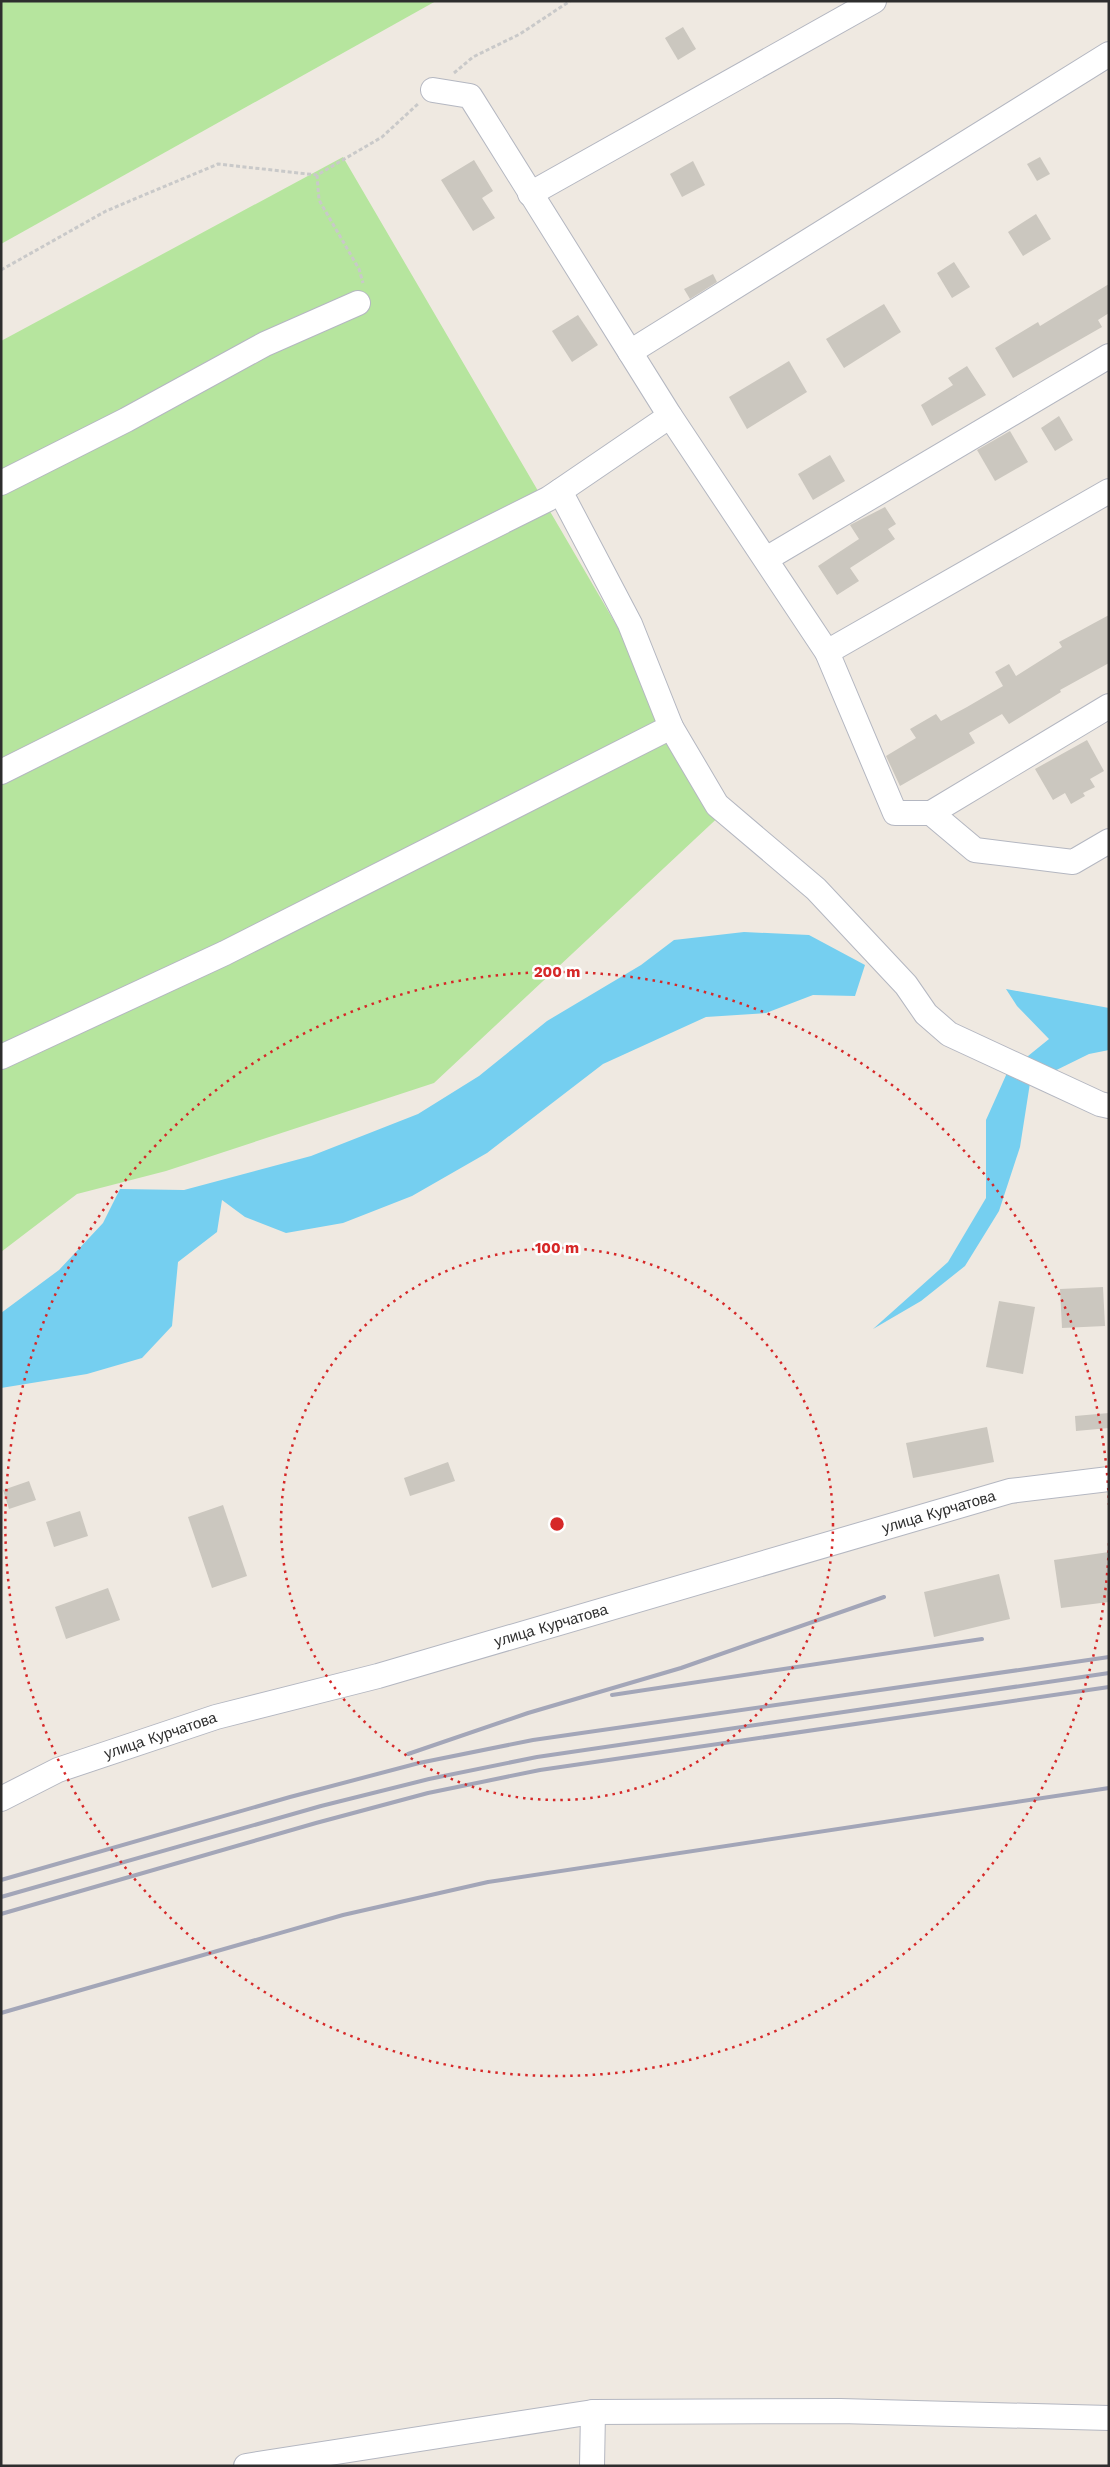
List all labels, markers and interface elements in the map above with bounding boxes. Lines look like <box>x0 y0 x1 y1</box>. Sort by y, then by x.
text: 200 m <box>534 963 580 981</box>
text: 100 m <box>535 1239 579 1257</box>
street label: улица Курчатова <box>880 1487 998 1537</box>
centre of rings <box>548 1515 566 1533</box>
street label: улица Курчатова <box>492 1600 611 1651</box>
street label: улица Курчатова <box>102 1708 220 1763</box>

